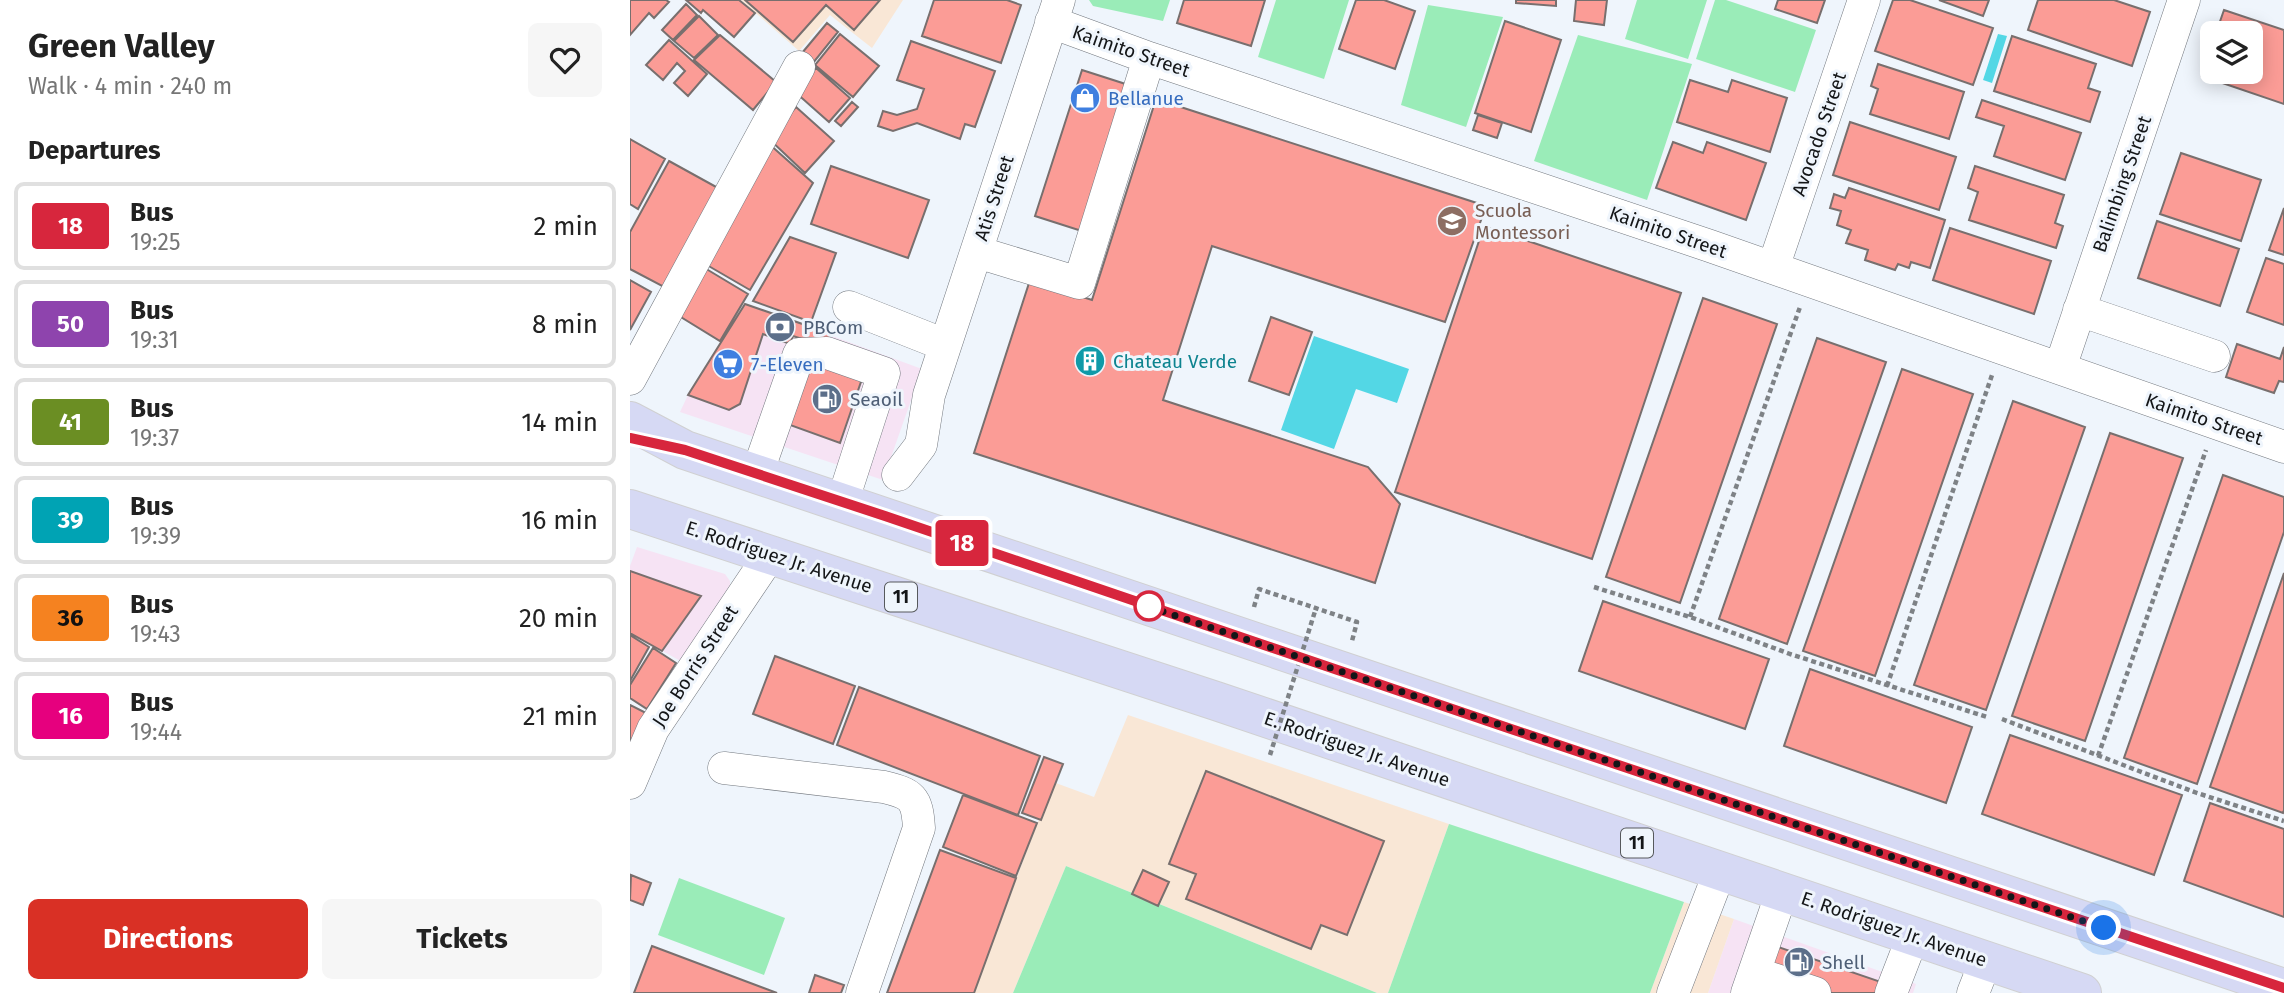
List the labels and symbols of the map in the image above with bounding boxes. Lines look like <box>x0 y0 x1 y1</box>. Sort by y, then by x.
street label: Kaimito Street <box>1069 20 1193 82</box>
street label: Avocado Street <box>1787 69 1851 199</box>
shop icon: Bellanue <box>1068 81 1102 115</box>
place label: Bellanue <box>1108 87 1184 110</box>
street label: Balimbing Street <box>2088 112 2156 255</box>
street label: Atis Street <box>969 152 1019 244</box>
place label: Scuola Montessori <box>1475 199 1570 244</box>
street label: Kaimito Street <box>1606 201 1730 263</box>
school or university icon: Scuola Montessori <box>1435 204 1469 238</box>
bank icon: PBCom <box>763 310 797 344</box>
place label: PBCom <box>803 316 863 339</box>
building icon: Chateau Verde <box>1073 344 1107 378</box>
supermarket icon: 7-Eleven <box>711 347 745 381</box>
place label: Chateau Verde <box>1113 350 1237 373</box>
place label: 7-Eleven <box>751 353 824 376</box>
fuel station icon: Seaoil <box>810 382 844 416</box>
place label: Seaoil <box>850 388 903 411</box>
street label: Kaimito Street <box>2142 388 2266 450</box>
street label: E. Rodriguez Jr. Avenue <box>683 516 875 598</box>
line badge: 18 <box>930 520 994 566</box>
road number: 11 <box>885 582 917 612</box>
unlabelled marker <box>1134 591 1164 621</box>
street label: Joe Borris Street <box>647 601 743 731</box>
street label: E. Rodriguez Jr. Avenue <box>1261 706 1453 792</box>
road number: 11 <box>1621 828 1653 858</box>
street label: E. Rodriguez Jr. Avenue <box>1798 886 1990 972</box>
your location <box>2086 910 2121 945</box>
fuel station icon: Shell <box>1782 945 1816 979</box>
place label: Shell <box>1822 951 1865 974</box>

